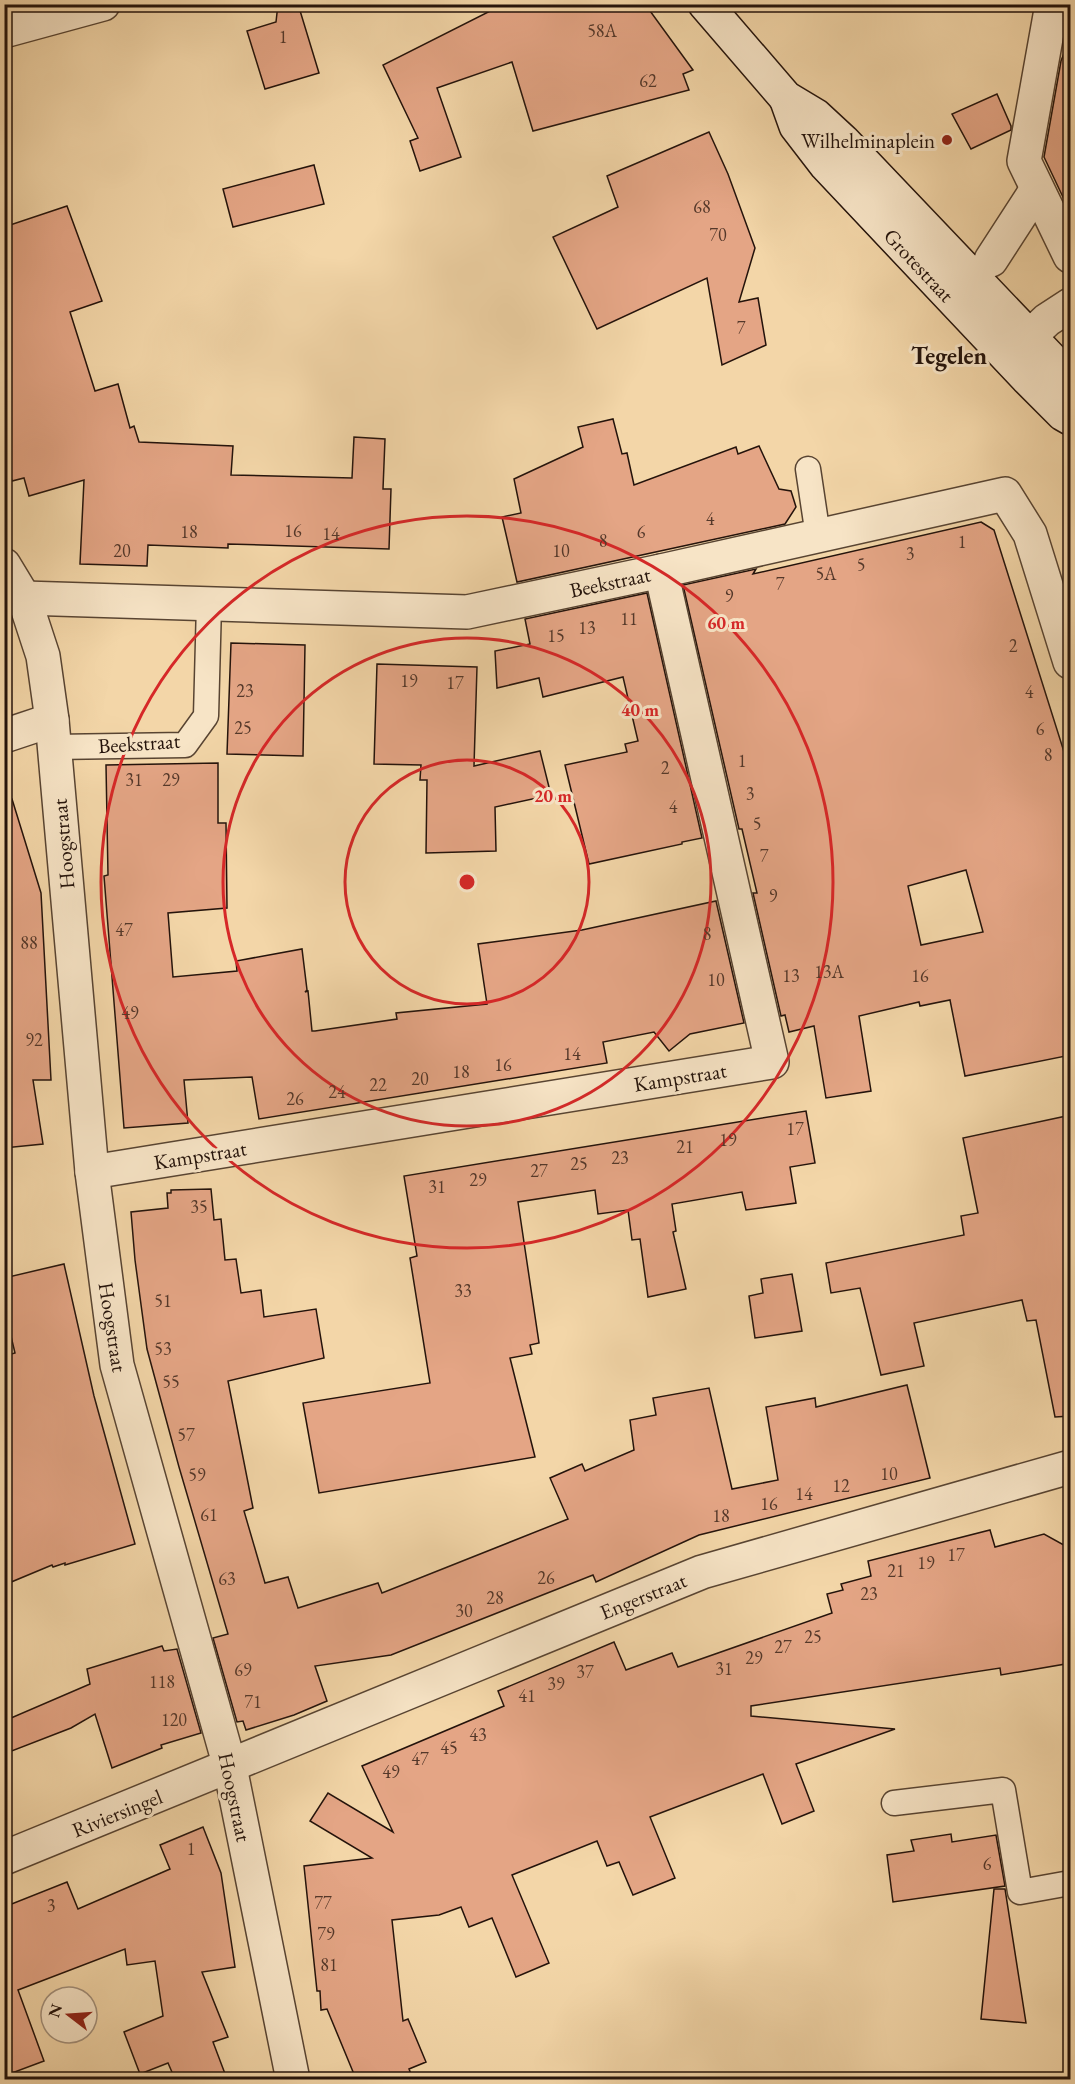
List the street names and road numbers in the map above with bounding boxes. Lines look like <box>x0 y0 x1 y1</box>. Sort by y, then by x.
street label: Grotestraat <box>878 222 960 308</box>
street label: Beekstraat <box>567 560 653 604</box>
street label: Beekstraat <box>97 727 181 759</box>
street label: Hoogstraat <box>46 797 80 890</box>
street label: Kampstraat <box>632 1056 729 1098</box>
street label: Kampstraat <box>152 1134 249 1176</box>
street label: Hoogstraat <box>93 1280 133 1374</box>
street label: Engerstraat <box>596 1566 691 1626</box>
street label: Hoogstraat <box>212 1750 258 1845</box>
street label: Riviersingel <box>68 1783 166 1843</box>

